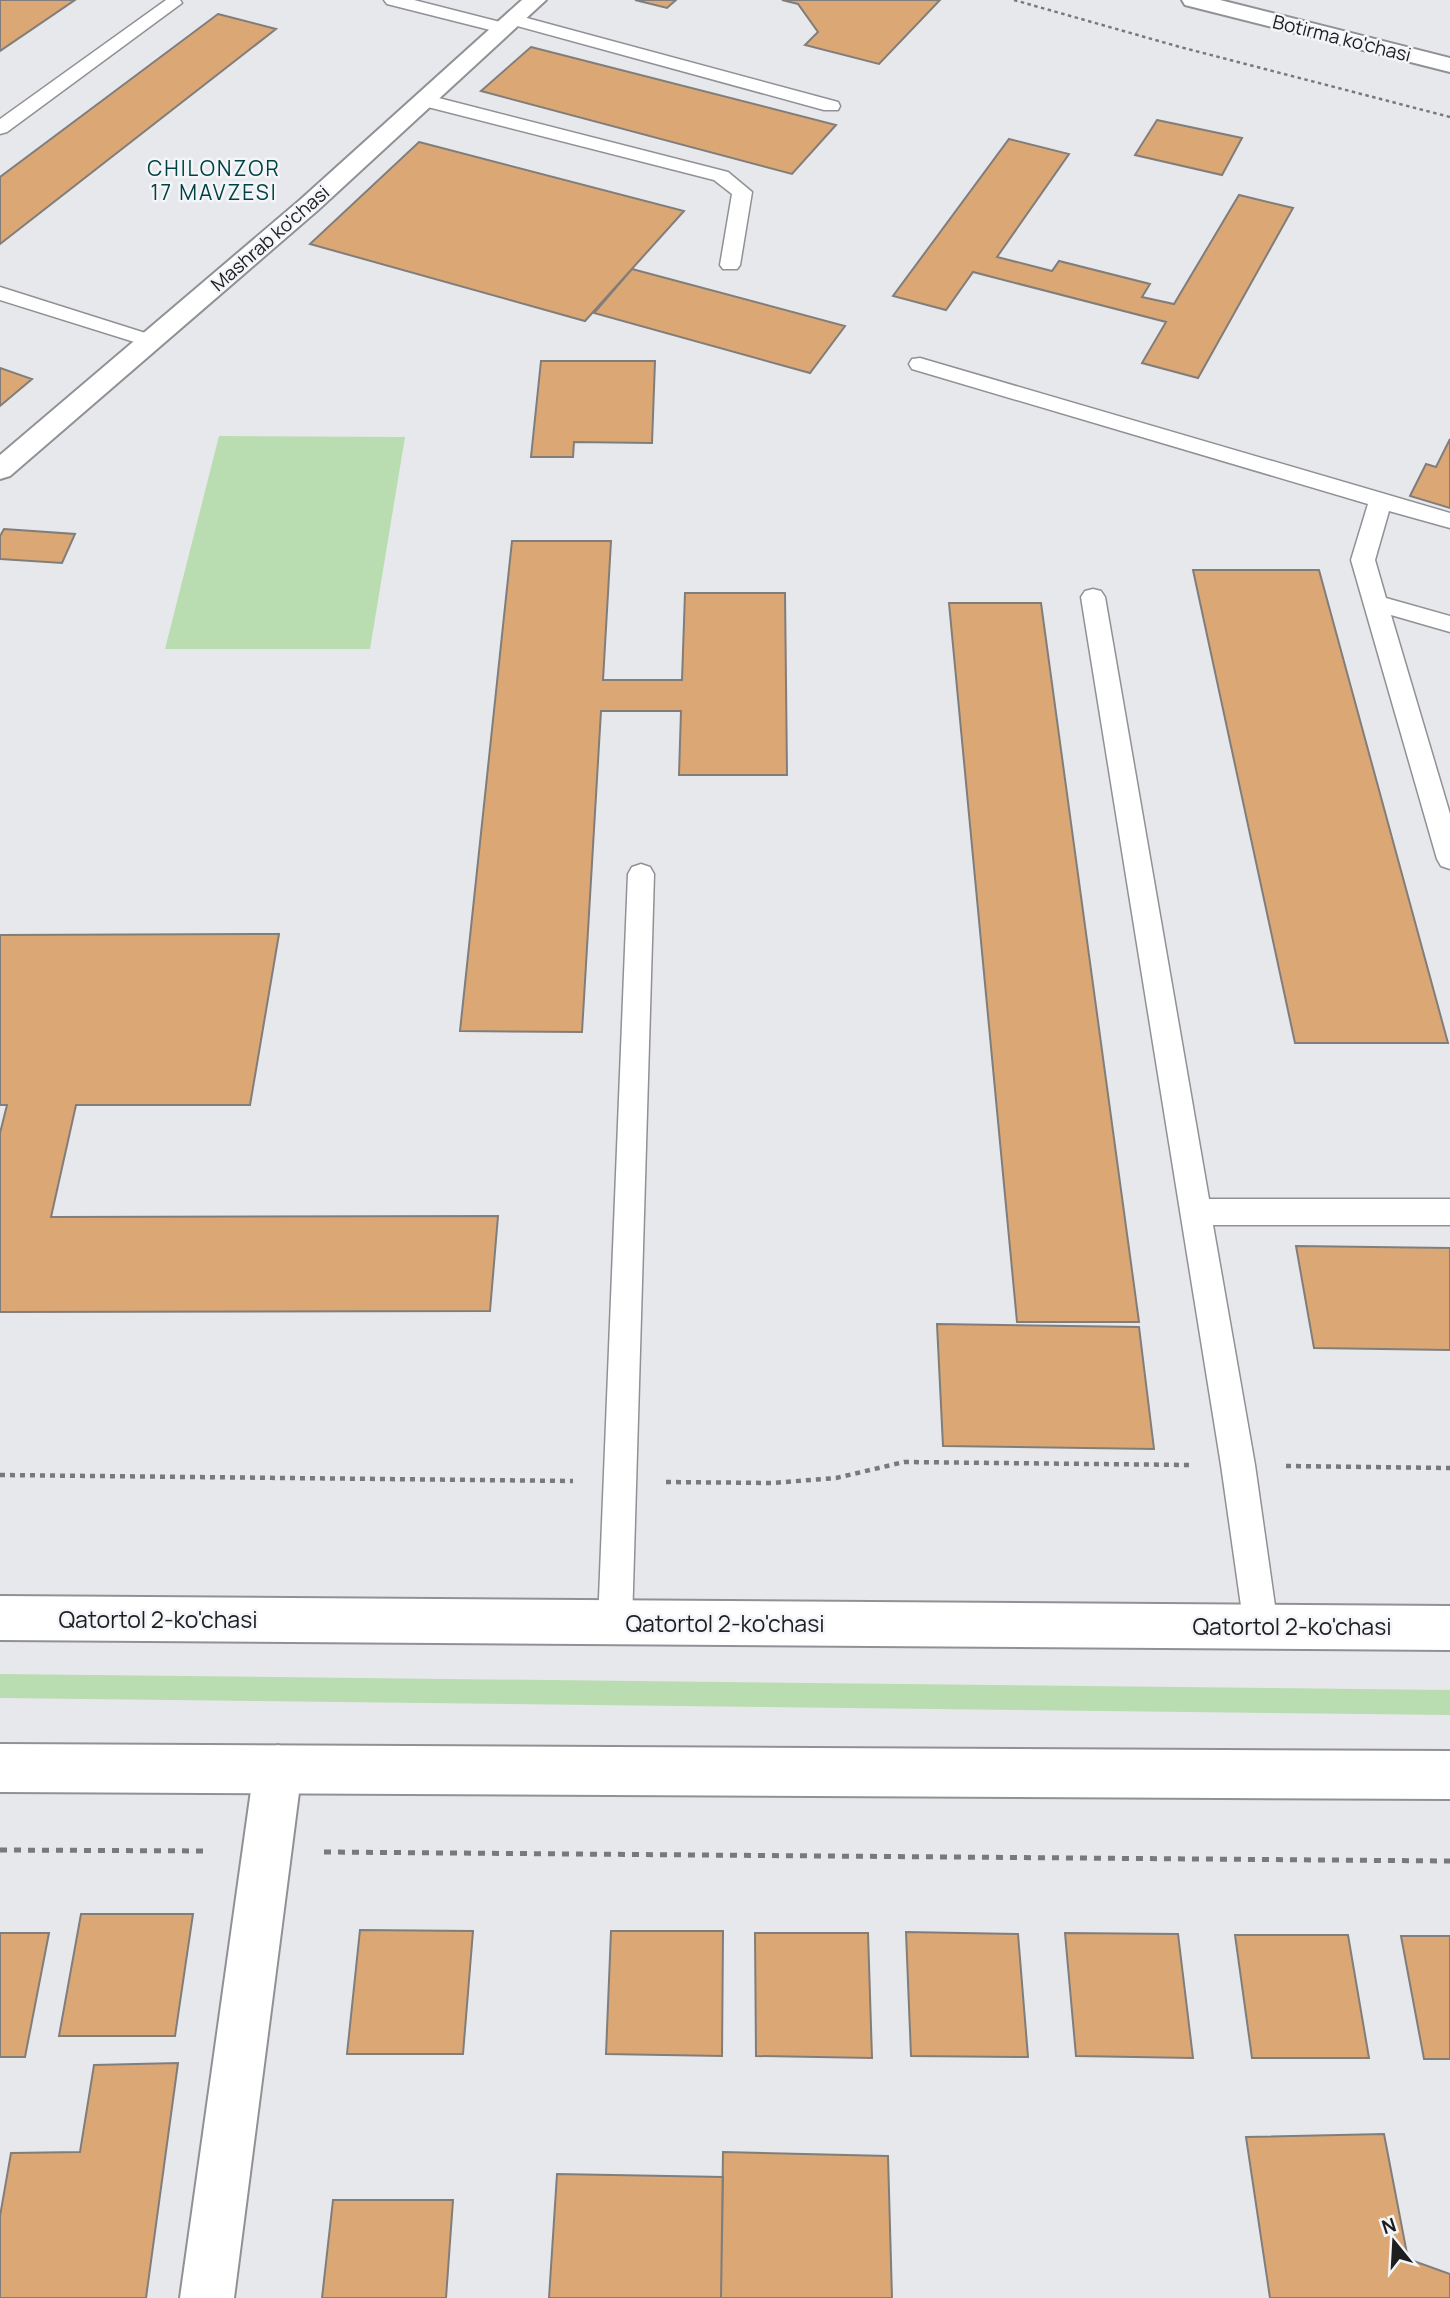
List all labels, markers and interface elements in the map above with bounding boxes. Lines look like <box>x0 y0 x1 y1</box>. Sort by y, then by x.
street label: Botirma ko'chasi <box>1270 8 1414 68</box>
district label: CHILONZOR 17 MAVZESI <box>147 154 281 206</box>
street label: Mashrab ko'chasi <box>205 179 335 297</box>
street label: Qatortol 2-ko'chasi <box>58 1603 258 1635</box>
street label: Qatortol 2-ko'chasi <box>625 1607 825 1639</box>
street label: Qatortol 2-ko'chasi <box>1192 1610 1392 1642</box>
north arrow <box>1359 2207 1429 2277</box>
text: N <box>1378 2211 1399 2240</box>

